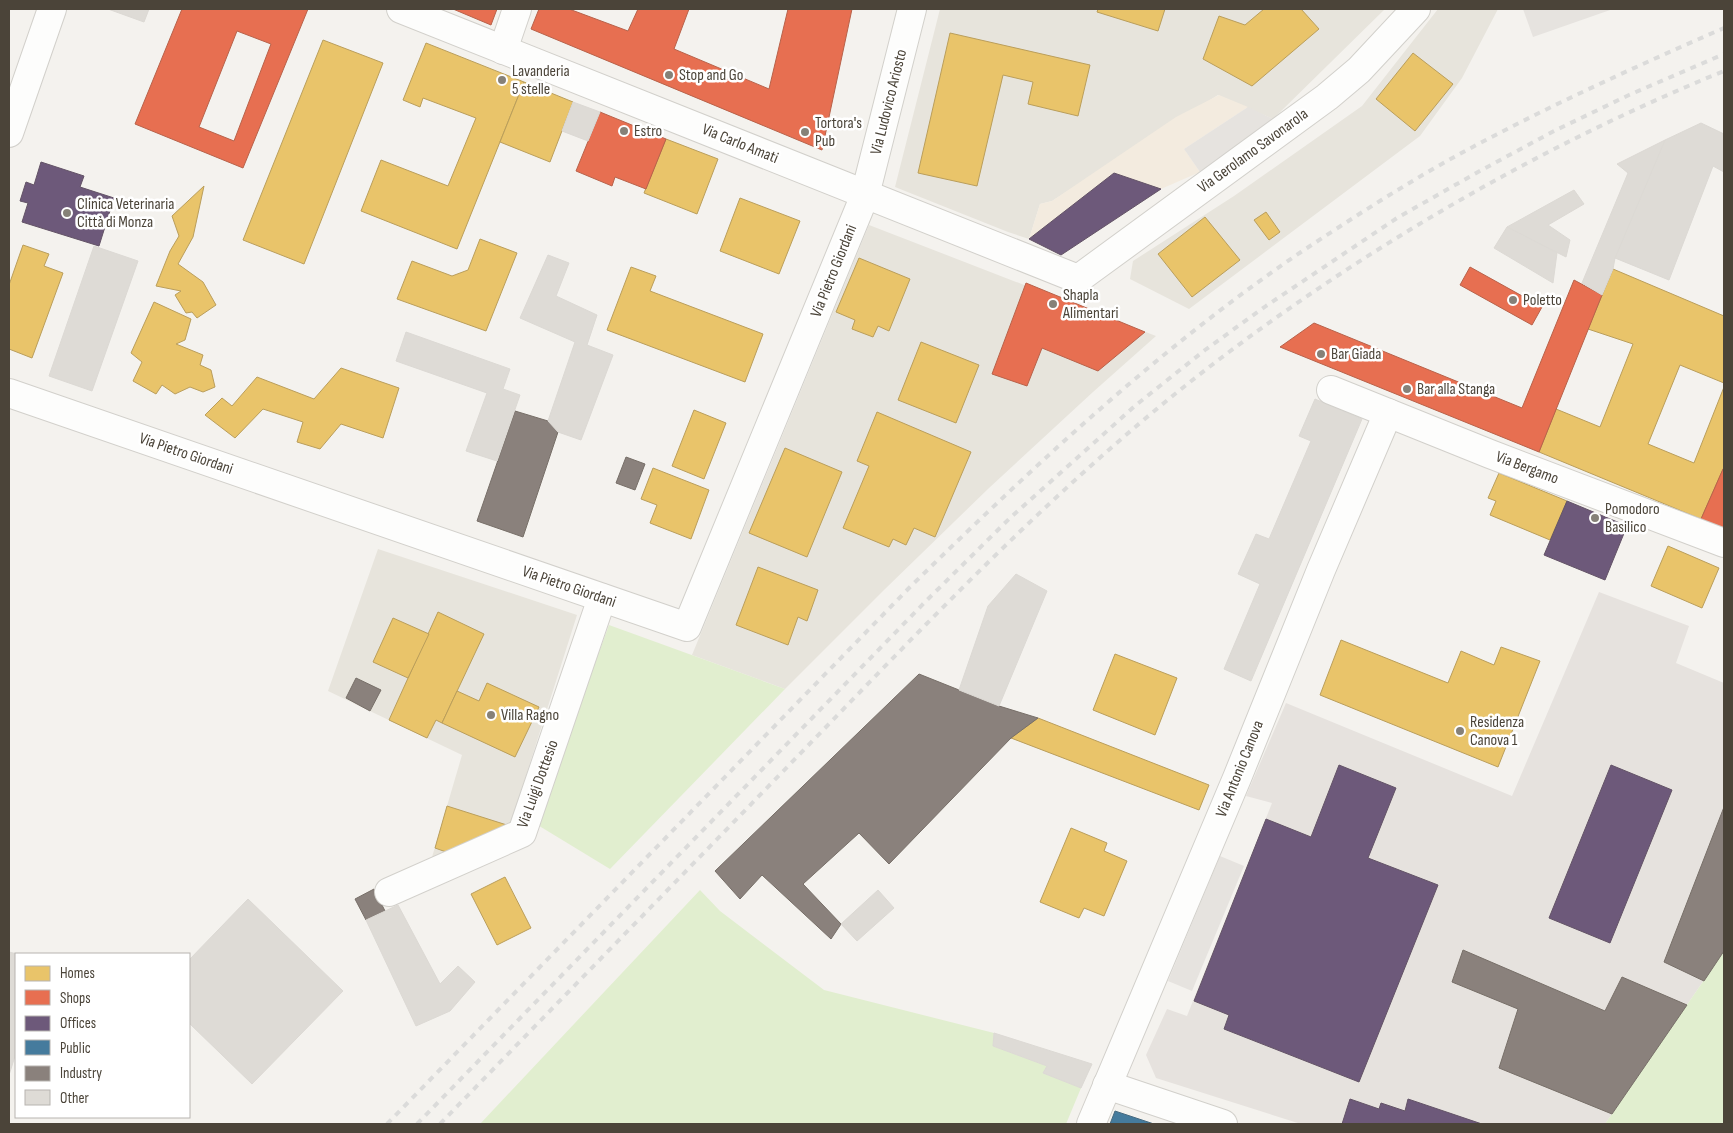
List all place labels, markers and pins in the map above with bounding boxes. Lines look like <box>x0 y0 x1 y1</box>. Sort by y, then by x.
place label: Lavanderia 5 stelle <box>512 62 570 99</box>
place label: Stop and Go <box>679 66 743 85</box>
marker: Stop and Go <box>663 69 675 81</box>
marker: Lavanderia 5 stelle <box>496 74 508 86</box>
place label: Tortora's Pub <box>815 114 862 151</box>
place label: Estro <box>634 122 662 141</box>
marker: Estro <box>618 125 630 137</box>
marker: Tortora's Pub <box>799 126 811 138</box>
place label: Clinica Veterinaria Città di Monza <box>77 195 174 232</box>
marker: Clinica Veterinaria Città di Monza <box>61 207 73 219</box>
place label: Shapla Alimentari <box>1062 286 1119 323</box>
place label: Poletto <box>1523 291 1562 310</box>
marker: Poletto <box>1507 294 1519 306</box>
marker: Shapla Alimentari <box>1047 298 1059 310</box>
place label: Bar Giada <box>1331 345 1381 364</box>
marker: Bar Giada <box>1315 348 1327 360</box>
place label: Bar alla Stanga <box>1417 380 1495 399</box>
marker: Bar alla Stanga <box>1401 383 1413 395</box>
place label: Pomodoro Basilico <box>1605 500 1660 537</box>
marker: Pomodoro Basilico <box>1589 512 1601 524</box>
place label: Villa Ragno <box>501 706 559 725</box>
marker: Villa Ragno <box>485 709 497 721</box>
place label: Residenza Canova 1 <box>1470 713 1524 750</box>
marker: Residenza Canova 1 <box>1454 725 1466 737</box>

